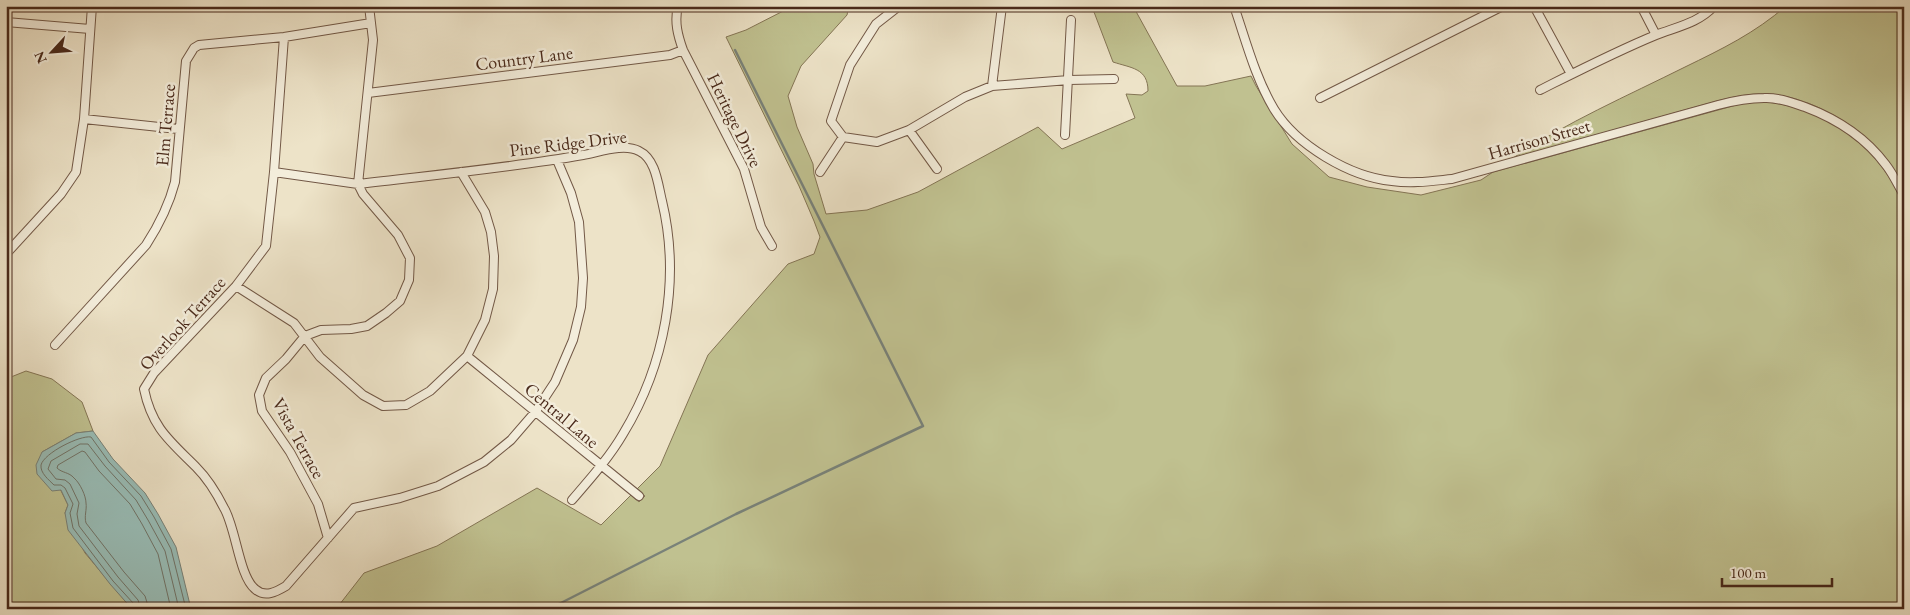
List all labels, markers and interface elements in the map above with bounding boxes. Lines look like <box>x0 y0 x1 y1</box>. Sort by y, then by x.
north arrow <box>28 28 78 78</box>
street label: Country Lane <box>474 41 574 75</box>
text: N <box>29 48 51 67</box>
street label: Heritage Drive <box>702 69 768 171</box>
street label: Elm Terrace <box>150 83 180 167</box>
street label: Harrison Street <box>1485 113 1593 165</box>
street label: Pine Ridge Drive <box>508 124 628 162</box>
street label: Overlook Terrace <box>134 271 230 375</box>
street label: Central Lane <box>520 377 604 453</box>
street label: Vista Terrace <box>267 394 331 482</box>
scale bar <box>1722 555 1832 587</box>
text: 100 m <box>1730 563 1767 582</box>

